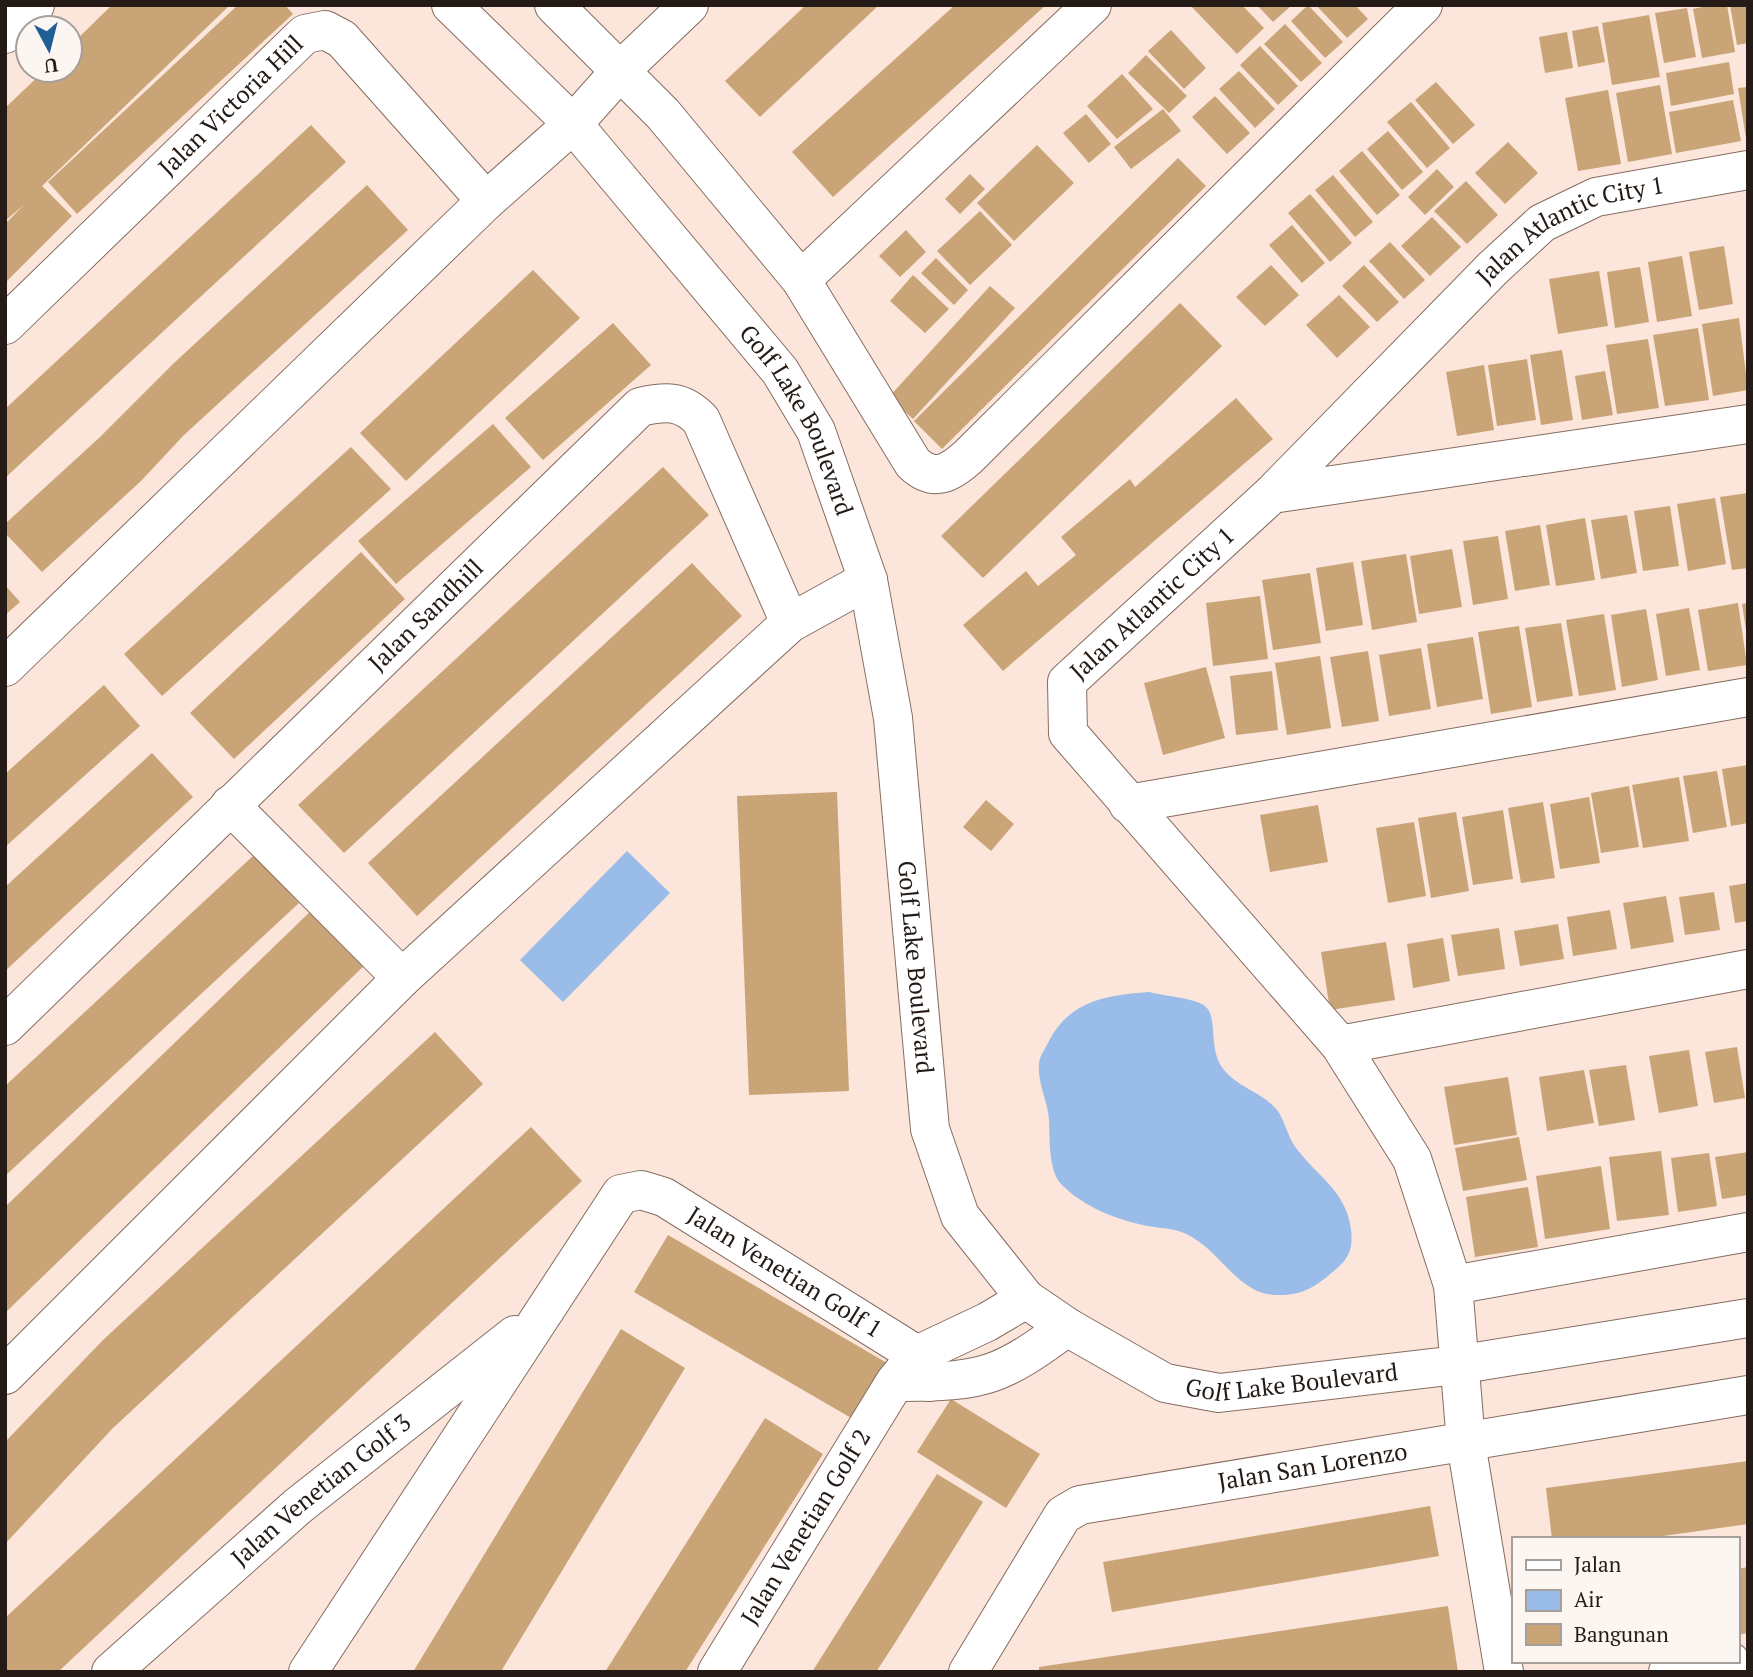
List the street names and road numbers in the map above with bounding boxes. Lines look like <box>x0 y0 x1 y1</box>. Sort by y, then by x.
street label: Jalan Victoria Hill <box>151 27 310 182</box>
street label: Jalan Atlantic City 1 <box>1469 168 1666 291</box>
street label: Golf Lake Boulevard <box>733 317 861 519</box>
street label: Jalan Atlantic City 1 <box>1063 519 1241 686</box>
street label: Jalan Sandhill <box>361 552 490 678</box>
street label: Golf Lake Boulevard <box>891 859 942 1075</box>
street label: Jalan Venetian Golf 1 <box>682 1199 889 1344</box>
street label: Golf Lake Boulevard <box>1183 1355 1400 1408</box>
street label: Jalan Venetian Golf 3 <box>224 1406 417 1573</box>
street label: Jalan Venetian Golf 2 <box>733 1423 877 1630</box>
street label: Jalan San Lorenzo <box>1215 1434 1410 1497</box>

